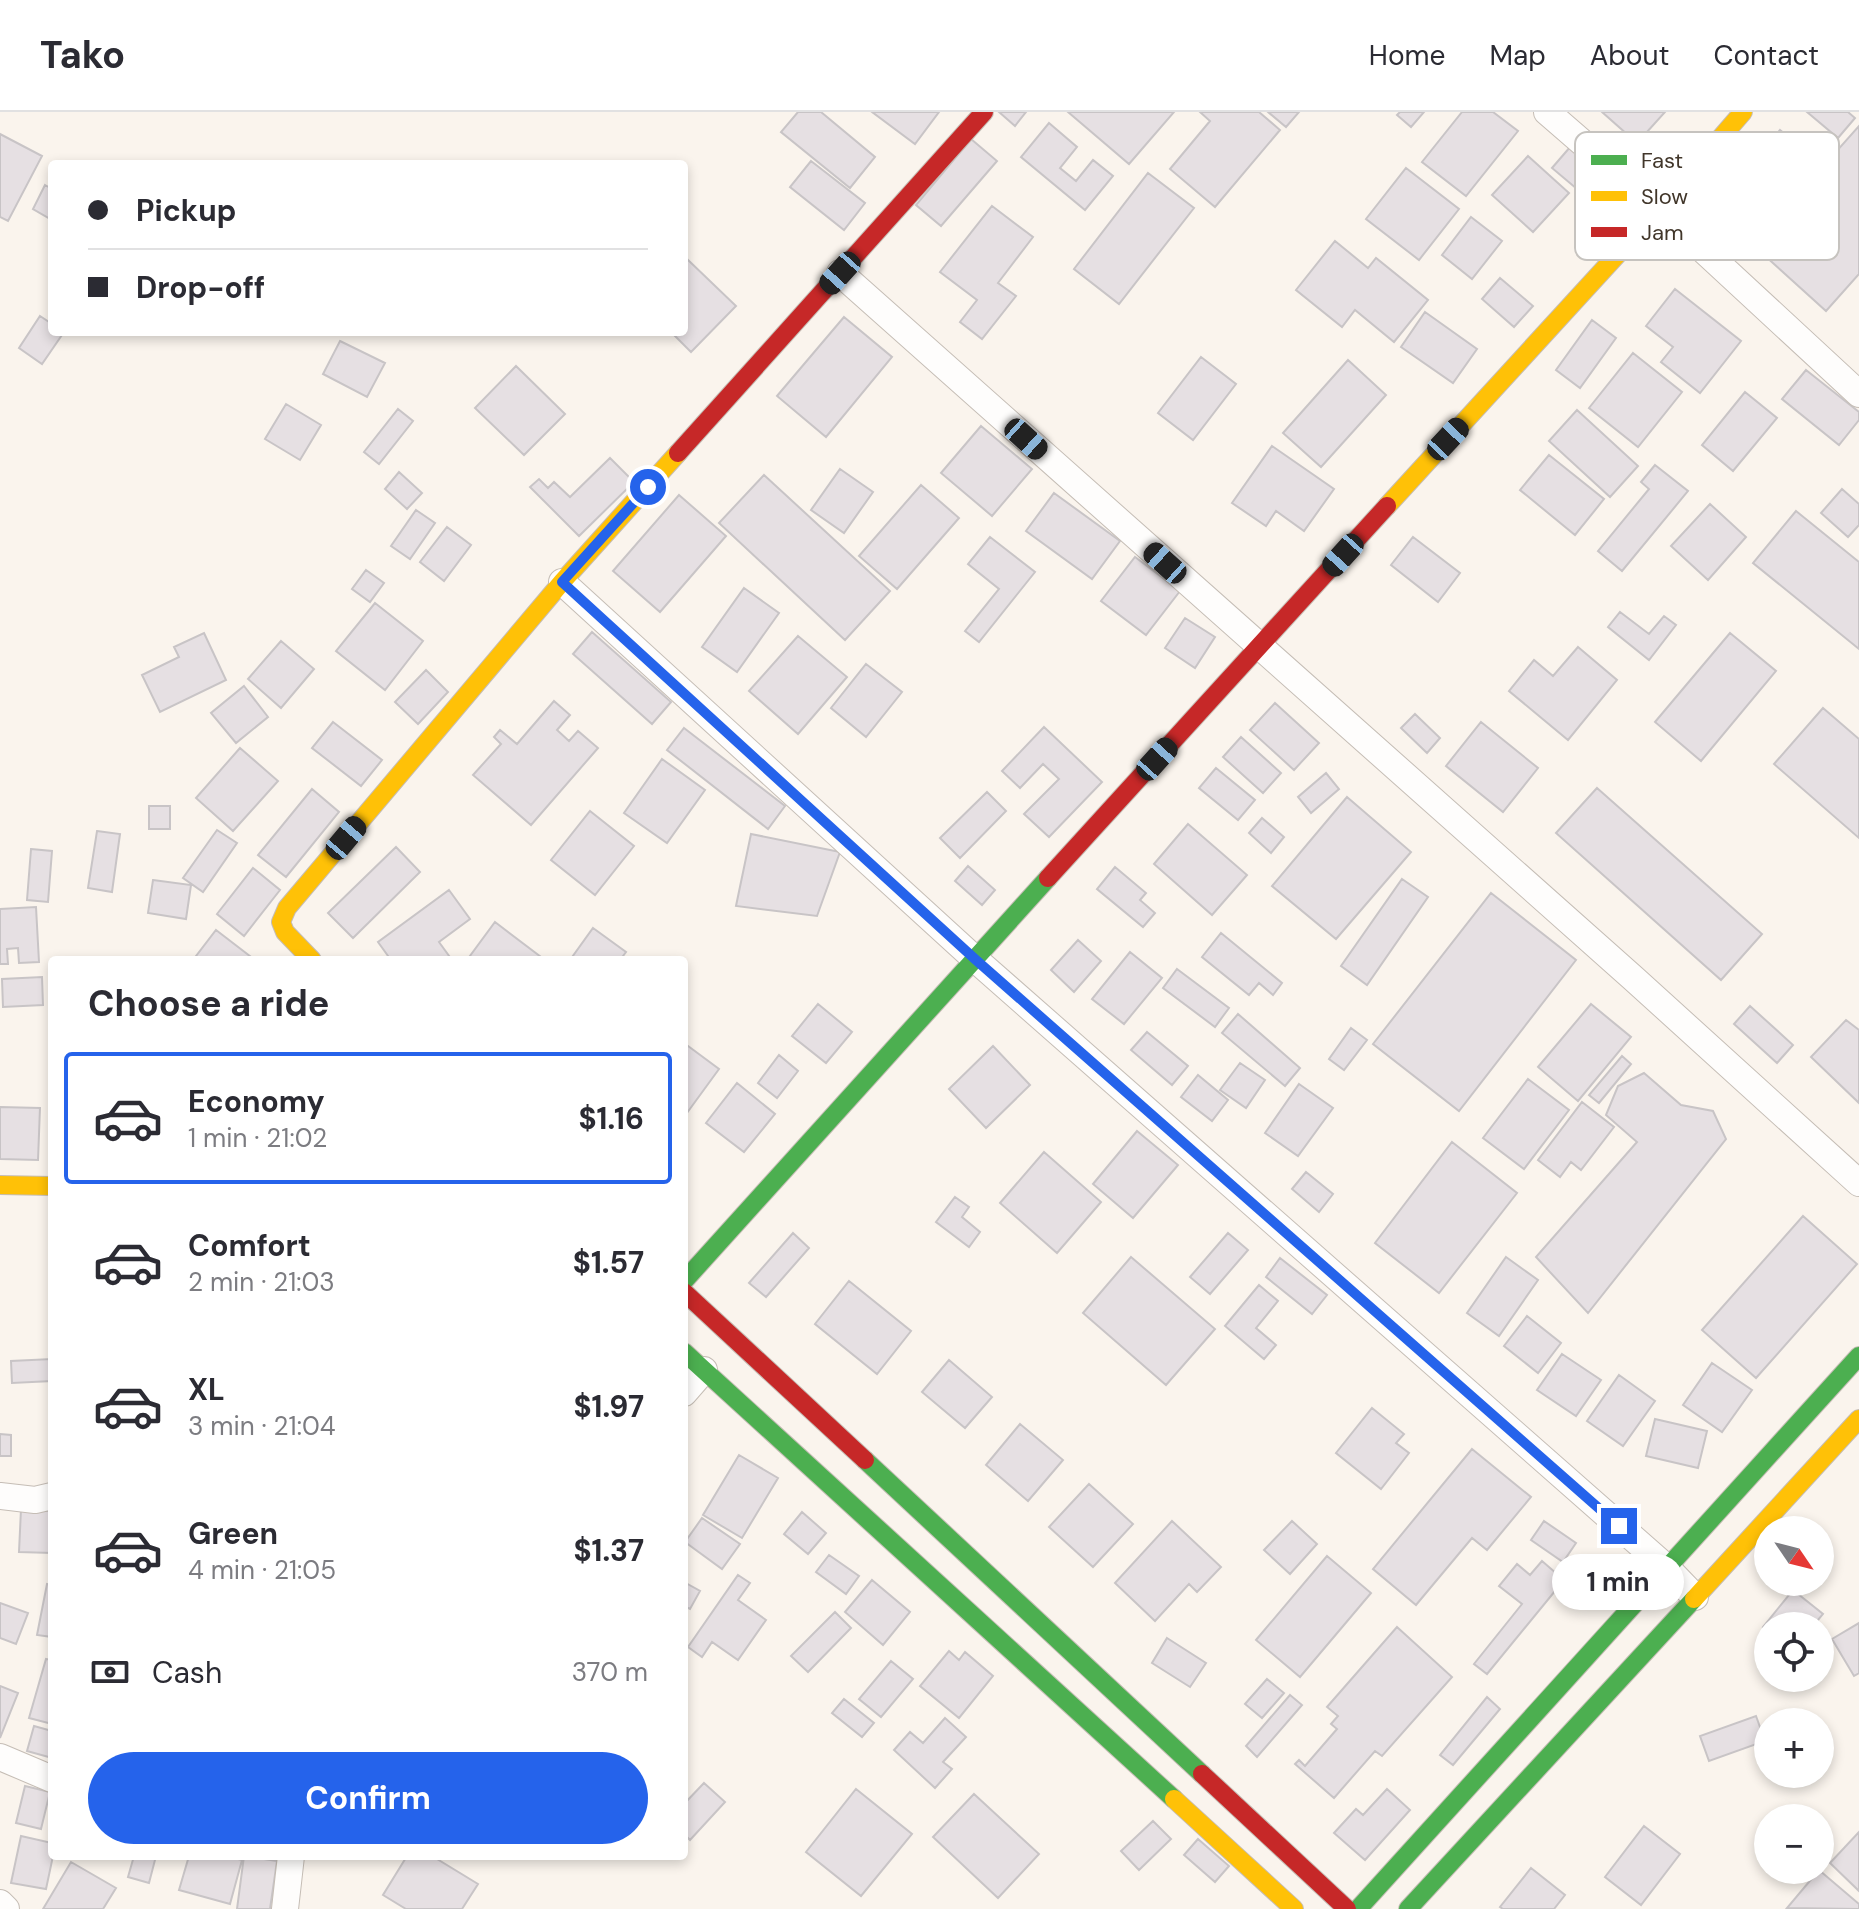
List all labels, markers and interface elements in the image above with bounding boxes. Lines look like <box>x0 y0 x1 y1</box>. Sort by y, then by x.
text: Tako <box>40 30 125 80</box>
text: Home <box>1369 37 1445 74</box>
text: Map <box>1489 37 1546 74</box>
text: About <box>1590 37 1669 74</box>
text: Contact <box>1713 37 1819 74</box>
legend <box>1575 132 1839 260</box>
text: Fast <box>1641 146 1683 175</box>
text: Slow <box>1641 182 1688 211</box>
text: Pickup <box>136 191 236 230</box>
text: Jam <box>1641 218 1684 247</box>
car <box>815 247 865 299</box>
text: Drop-off <box>136 268 265 307</box>
car <box>1423 413 1473 465</box>
car <box>1000 414 1052 464</box>
route start <box>630 469 666 505</box>
car <box>1318 529 1368 581</box>
car <box>1139 538 1191 588</box>
car <box>1132 733 1182 785</box>
car <box>321 812 371 864</box>
text: Choose a ride <box>88 980 329 1027</box>
icon: car <box>92 1082 164 1154</box>
text: Economy <box>188 1082 325 1121</box>
text: $1.16 <box>578 1099 644 1138</box>
text: 1 min · 21:02 <box>188 1121 327 1155</box>
icon: car <box>92 1226 164 1298</box>
text: Comfort <box>188 1226 311 1265</box>
text: $1.57 <box>573 1243 644 1282</box>
text: 2 min · 21:03 <box>188 1265 335 1299</box>
icon: car <box>92 1370 164 1442</box>
text: XL <box>188 1370 225 1409</box>
text: $1.97 <box>573 1387 644 1426</box>
text: 3 min · 21:04 <box>188 1409 336 1443</box>
route end <box>1601 1508 1637 1544</box>
icon: car <box>92 1514 164 1586</box>
text: Green <box>188 1514 278 1553</box>
north arrow <box>1754 1516 1834 1596</box>
map controls <box>1754 1516 1834 1884</box>
text: $1.37 <box>573 1531 644 1570</box>
text: 4 min · 21:05 <box>188 1553 336 1587</box>
callout: 1 min <box>1553 1554 1685 1610</box>
text: 1 min <box>1586 1565 1650 1599</box>
button: locate <box>1754 1612 1834 1692</box>
icon: cash <box>88 1650 132 1694</box>
text: Cash <box>152 1653 222 1692</box>
text: 370 m <box>572 1655 648 1689</box>
button: + <box>1754 1708 1834 1788</box>
button: Confirm <box>88 1752 648 1844</box>
button: − <box>1754 1804 1834 1884</box>

